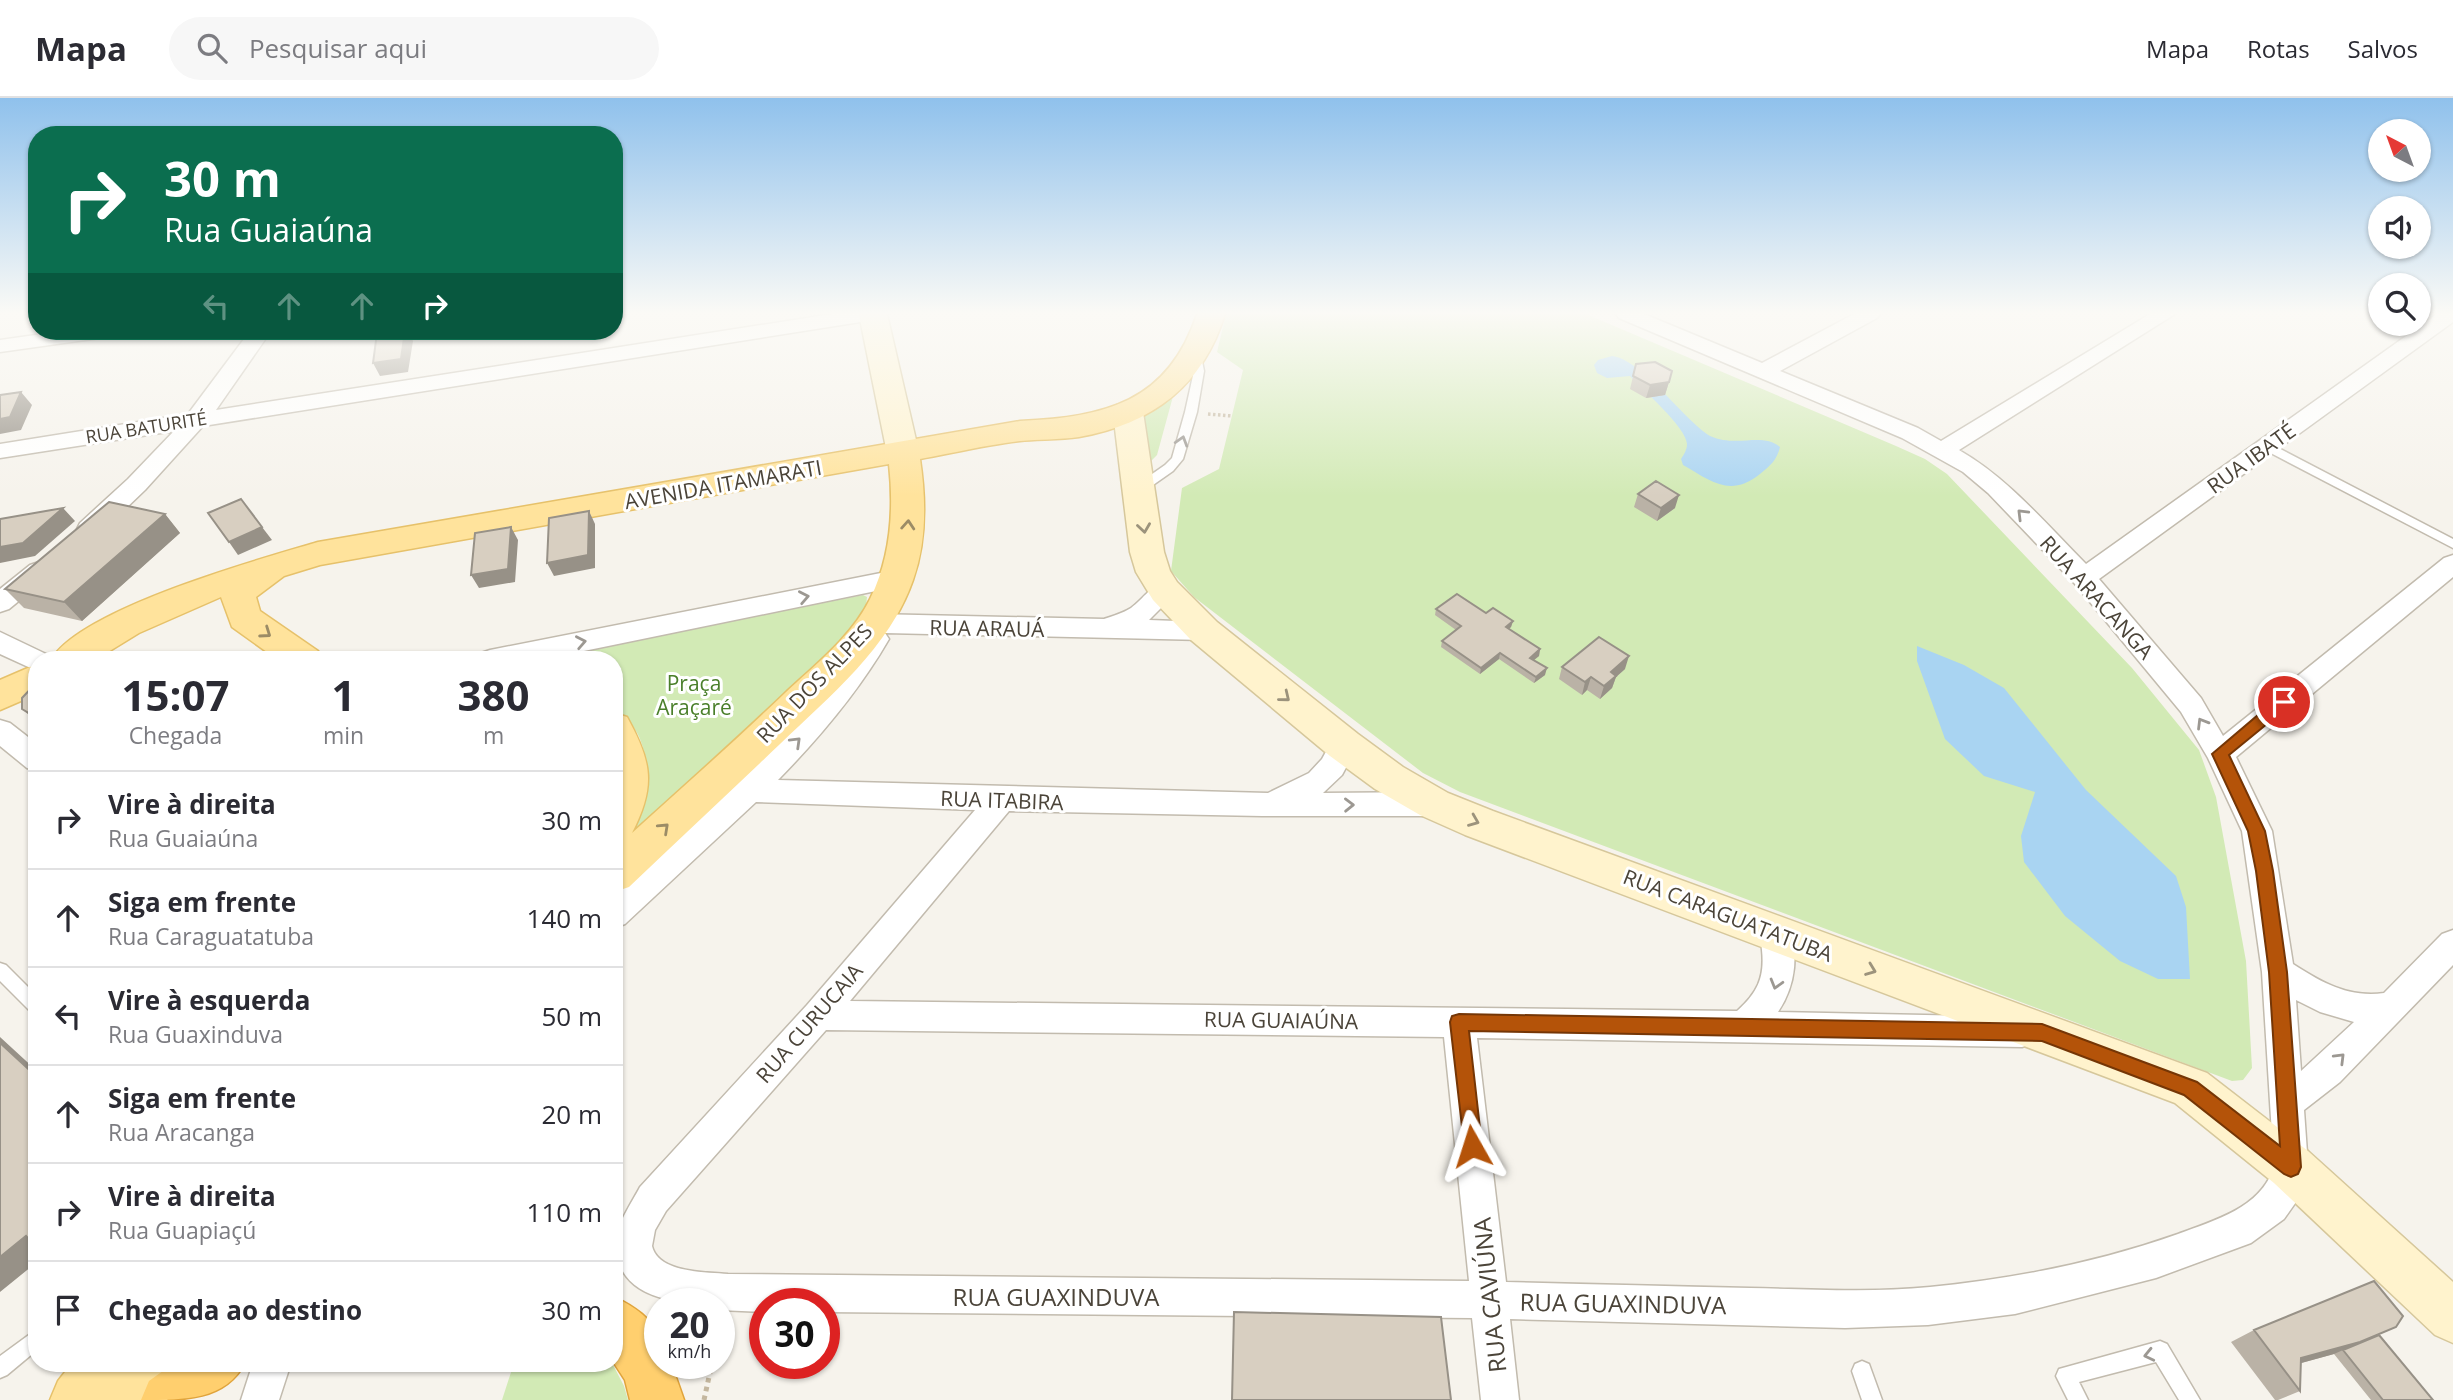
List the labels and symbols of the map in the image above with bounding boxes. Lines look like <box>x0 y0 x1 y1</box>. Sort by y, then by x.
north arrow <box>2368 119 2431 182</box>
street label: RUA BATURITÉ <box>84 406 208 448</box>
street label: RUA IBATÉ <box>2201 416 2301 500</box>
one-way arrow <box>1174 436 1189 448</box>
street label: AVENIDA ITAMARATI <box>622 453 824 515</box>
one-way arrow <box>2017 509 2030 522</box>
one-way arrow <box>900 519 915 530</box>
one-way arrow <box>1136 522 1151 534</box>
street label: RUA ARACANGA <box>2034 529 2161 665</box>
one-way arrow <box>798 591 810 606</box>
street label: RUA ARAUÁ <box>929 613 1046 643</box>
street label: RUA DOS ALPES <box>750 617 878 749</box>
one-way arrow <box>259 625 272 638</box>
one-way arrow <box>575 635 587 650</box>
park label: Praça Araçaré <box>656 669 732 721</box>
pin <box>2254 672 2314 732</box>
one-way arrow <box>1276 689 1289 701</box>
one-way arrow <box>2197 718 2210 730</box>
one-way arrow <box>788 738 800 750</box>
street label: RUA ITABIRA <box>940 784 1065 816</box>
one-way arrow <box>1344 797 1355 813</box>
one-way arrow <box>1468 812 1480 826</box>
one-way arrow <box>656 824 669 837</box>
street label: RUA CARAGUATATUBA <box>1619 862 1837 968</box>
street label: RUA CURUCAIA <box>749 957 869 1089</box>
one-way arrow <box>1864 961 1876 975</box>
one-way arrow <box>1770 978 1784 990</box>
street label: RUA GUAIAÚNA <box>1204 1005 1359 1035</box>
one-way arrow <box>2332 1053 2345 1066</box>
position arrow <box>1435 1109 1509 1183</box>
street label: RUA CAVIÚNA <box>1464 1215 1514 1374</box>
street label: RUA GUAXINDUVA <box>953 1280 1160 1313</box>
street label: RUA GUAXINDUVA <box>1519 1285 1728 1321</box>
speed limit sign: 30 <box>749 1288 840 1379</box>
one-way arrow <box>2143 1346 2155 1361</box>

